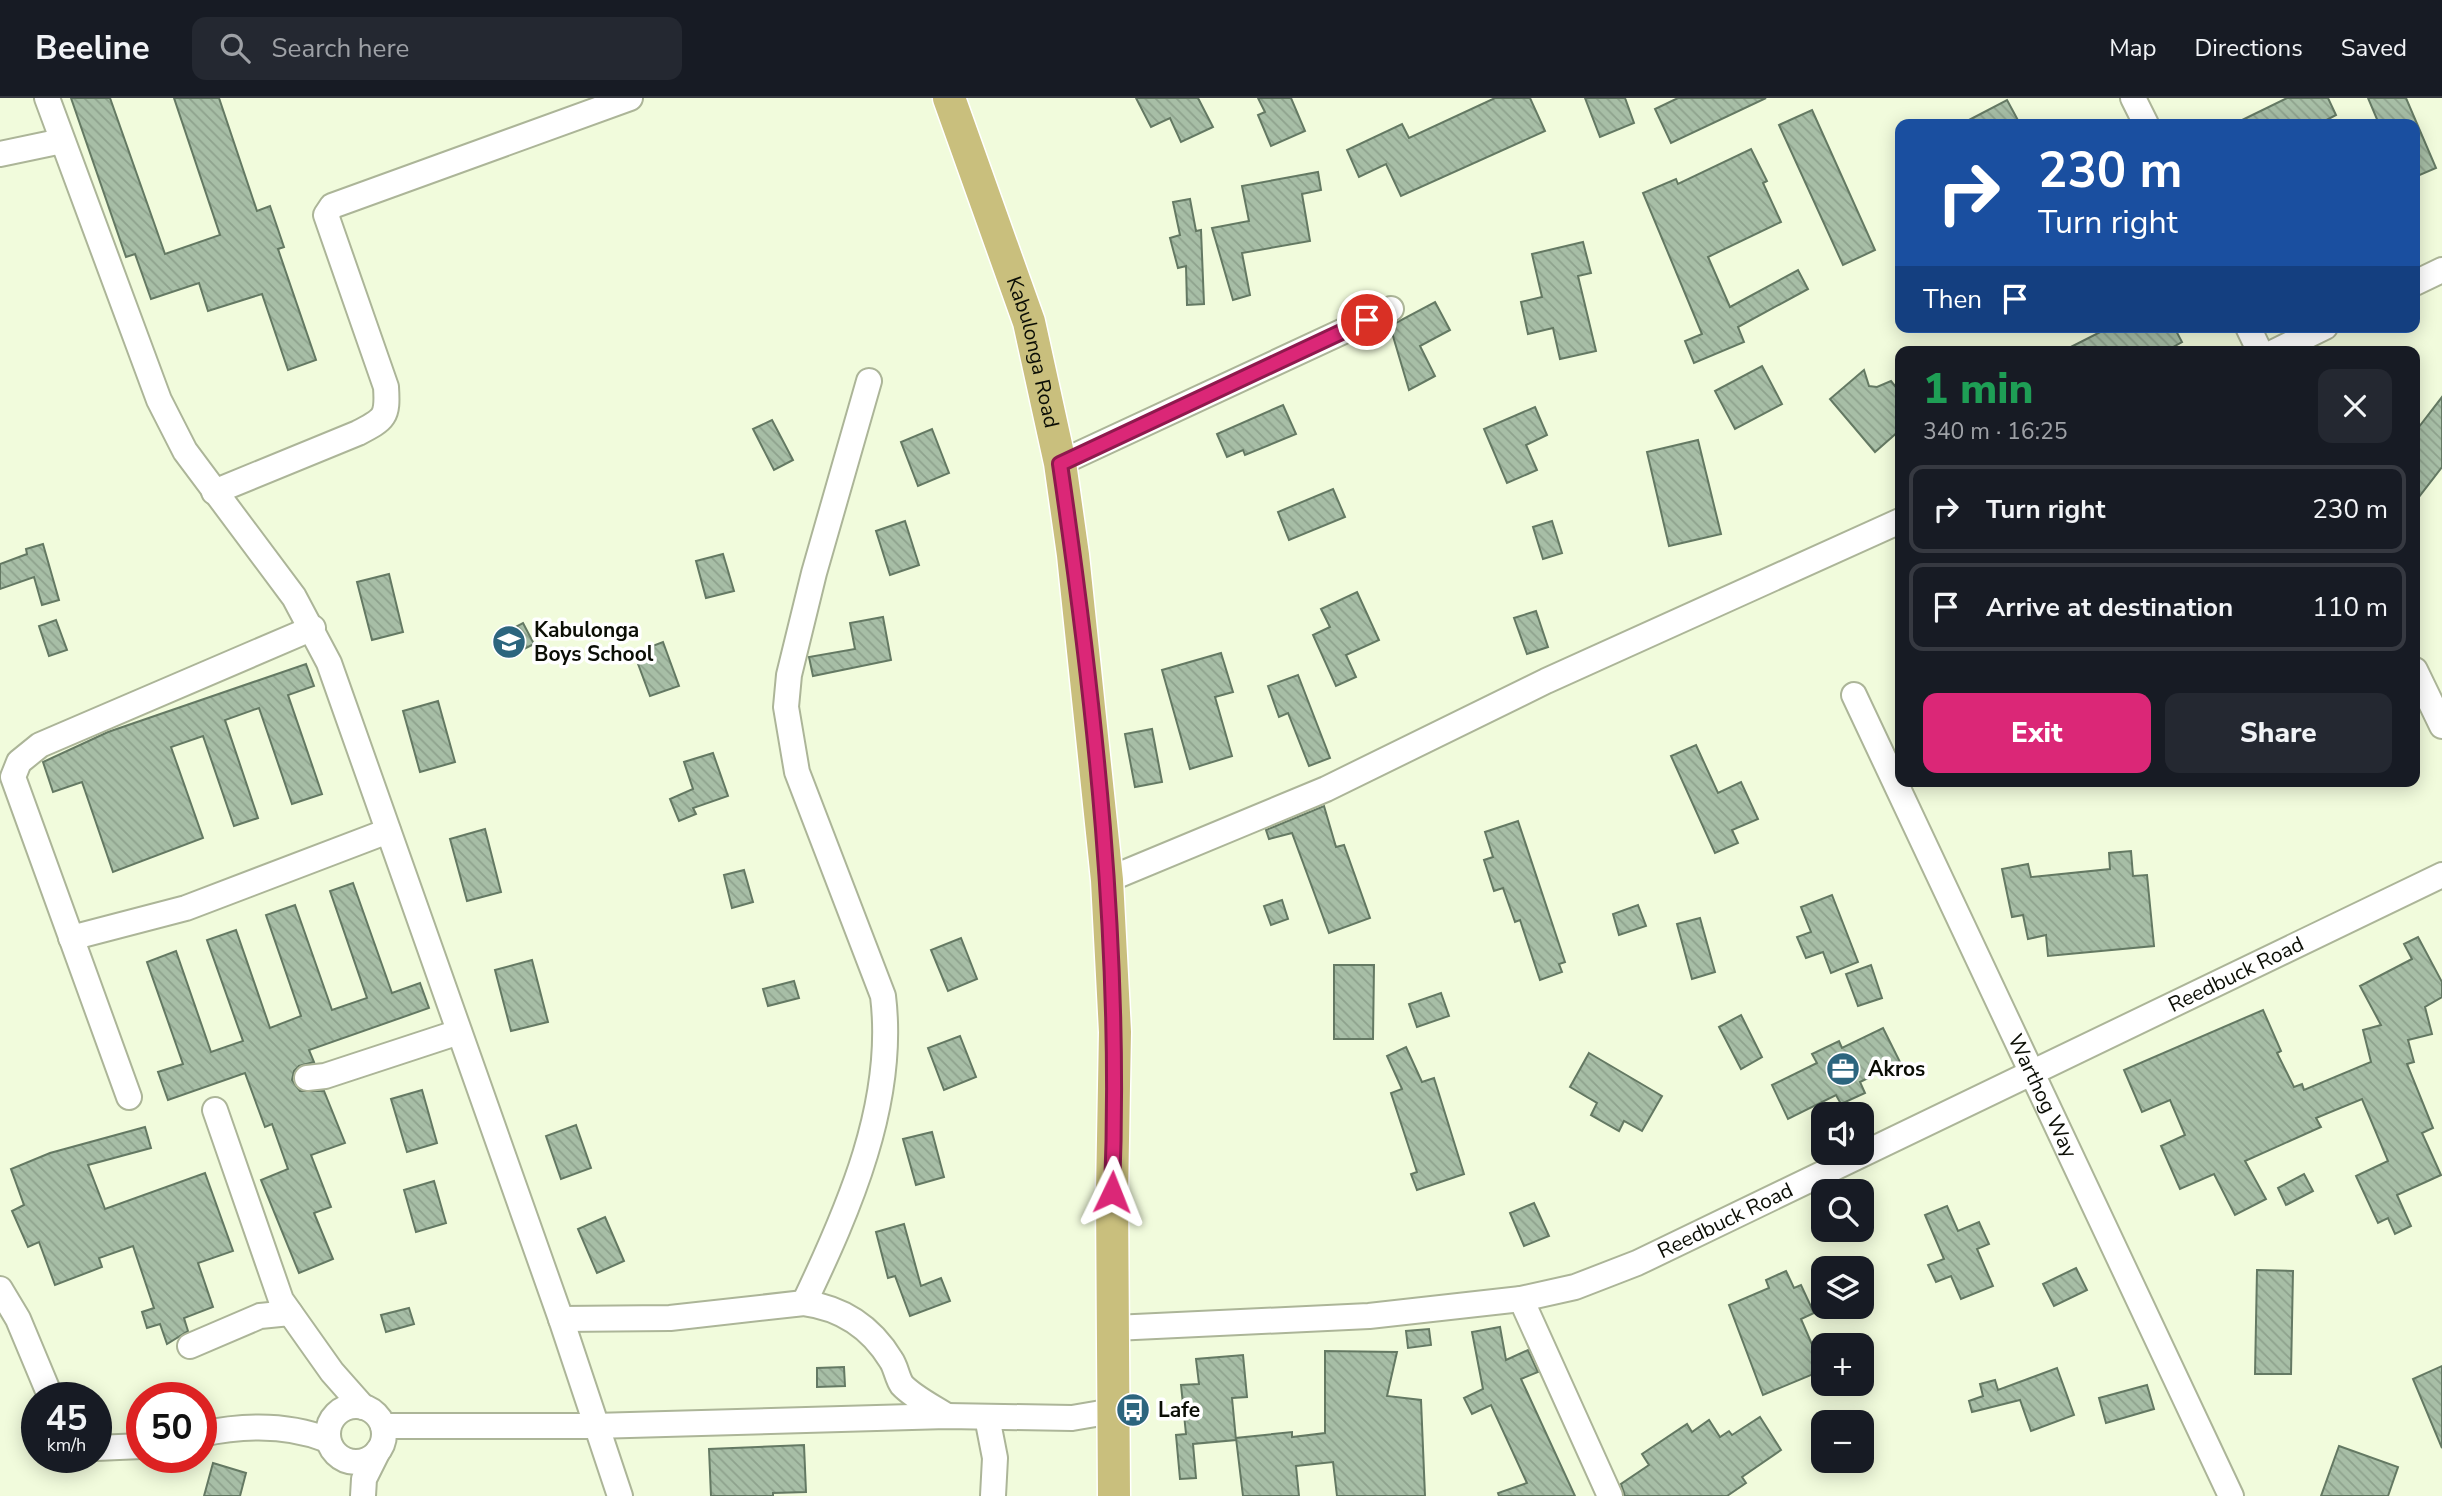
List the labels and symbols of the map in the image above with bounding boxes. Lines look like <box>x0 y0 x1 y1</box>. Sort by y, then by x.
street label: Kabulonga Road <box>1000 272 1066 431</box>
pin <box>1337 290 1397 350</box>
place label: Kabulonga Boys School <box>534 616 654 668</box>
school or university icon: Kabulonga Boys School <box>490 623 528 661</box>
street label: Reedbuck Road <box>2164 930 2308 1019</box>
street label: Warthog Way <box>2002 1029 2084 1162</box>
office icon: Akros <box>1824 1050 1862 1088</box>
place label: Akros <box>1868 1055 1925 1083</box>
position arrow <box>1075 1155 1149 1229</box>
street label: Reedbuck Road <box>1653 1176 1798 1265</box>
speed limit sign: 50 <box>126 1382 217 1473</box>
bus stop icon: Lafe <box>1114 1391 1152 1429</box>
place label: Lafe <box>1158 1396 1200 1424</box>

